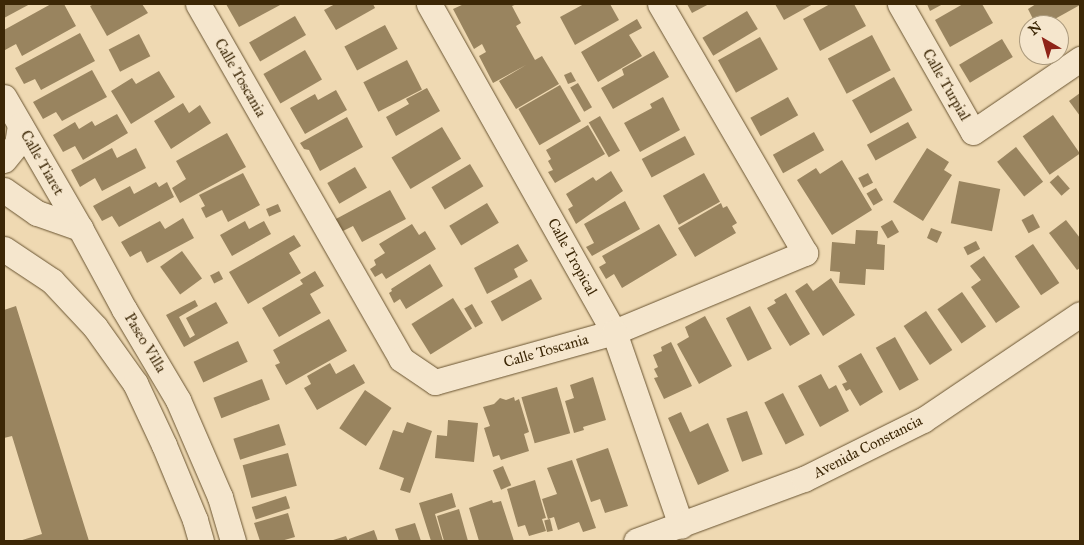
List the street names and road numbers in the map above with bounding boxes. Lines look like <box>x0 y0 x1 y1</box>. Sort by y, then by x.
street label: Calle Toscania <box>210 36 270 120</box>
street label: Calle Turpial <box>918 46 974 124</box>
street label: Calle Tiaret <box>16 127 68 199</box>
street label: Calle Tropical <box>543 215 601 299</box>
street label: Paseo Villa <box>120 310 170 376</box>
street label: Calle Toscania <box>501 330 591 372</box>
street label: Avenida Constancia <box>810 412 926 482</box>

